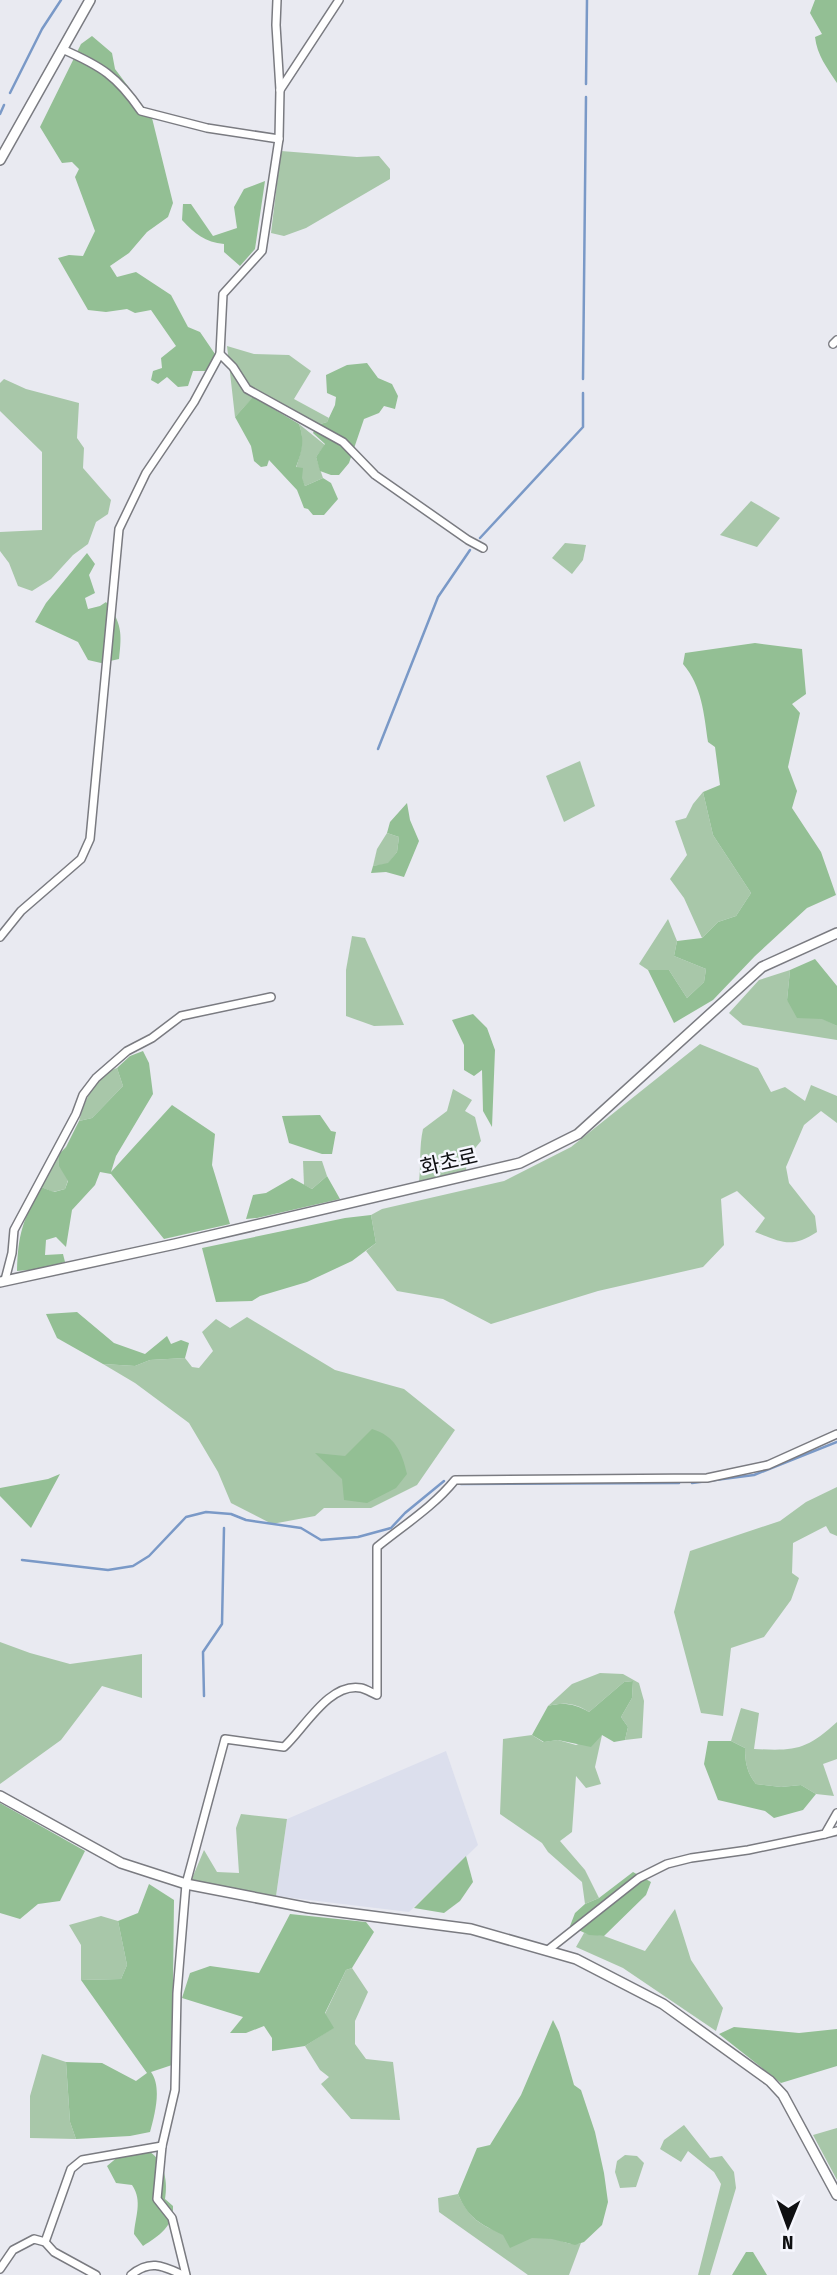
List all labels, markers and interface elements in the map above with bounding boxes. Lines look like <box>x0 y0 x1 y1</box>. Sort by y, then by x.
street label: 화초로 <box>418 1143 480 1181</box>
north arrow <box>753 2191 823 2261</box>
text: N <box>782 2231 794 2254</box>

